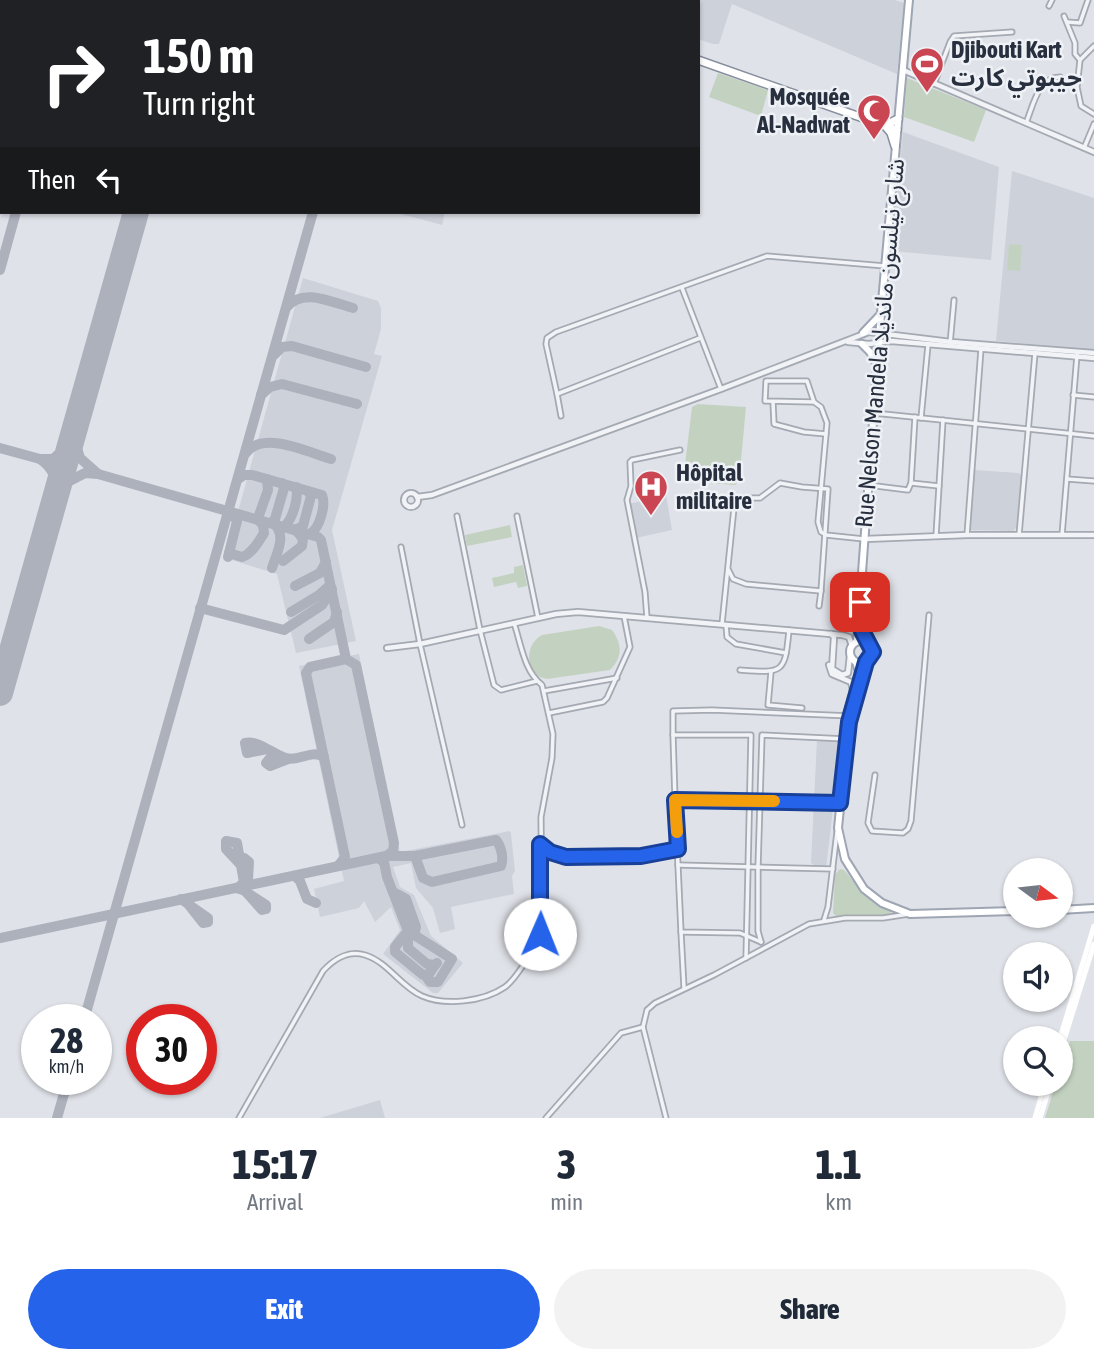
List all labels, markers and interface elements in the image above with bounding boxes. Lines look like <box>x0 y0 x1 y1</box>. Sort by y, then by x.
text: 150 m <box>143 27 254 83</box>
icon: right <box>28 28 119 119</box>
place label: Djibouti Kart جيبوتي كارت <box>951 36 1082 98</box>
sports icon: Djibouti Kart جيبوتي كارت <box>908 45 946 94</box>
place label: Mosquée Al-Nadwat <box>756 83 850 138</box>
text: Turn right <box>143 85 256 122</box>
mosque icon: Mosquée Al-Nadwat <box>855 92 893 141</box>
street label: Rue Nelson Mandela شارع نيلسون مانديلا <box>850 157 913 529</box>
icon: left <box>90 161 128 199</box>
text: Then <box>28 165 76 195</box>
place label: Hôpital militaire <box>676 459 752 514</box>
hospital icon: Hôpital militaire <box>632 468 670 517</box>
pin <box>830 572 890 632</box>
icon: arrive <box>841 583 879 621</box>
north arrow <box>1003 858 1073 928</box>
map controls <box>1003 858 1073 1096</box>
position arrow <box>503 897 577 971</box>
button: sound <box>1003 942 1073 1012</box>
speed limit sign: 30 <box>126 1004 217 1095</box>
text: 28 <box>50 1020 83 1060</box>
button: search <box>1003 1026 1073 1096</box>
text: km/h <box>49 1056 84 1077</box>
text: 15:17 <box>232 1140 318 1188</box>
text: 3 <box>557 1140 577 1188</box>
text: 1.1 <box>815 1140 862 1188</box>
text: Arrival <box>247 1189 303 1215</box>
text: min <box>550 1189 583 1215</box>
text: km <box>825 1189 852 1215</box>
button: Exit <box>28 1269 540 1349</box>
button: Share <box>554 1269 1066 1349</box>

